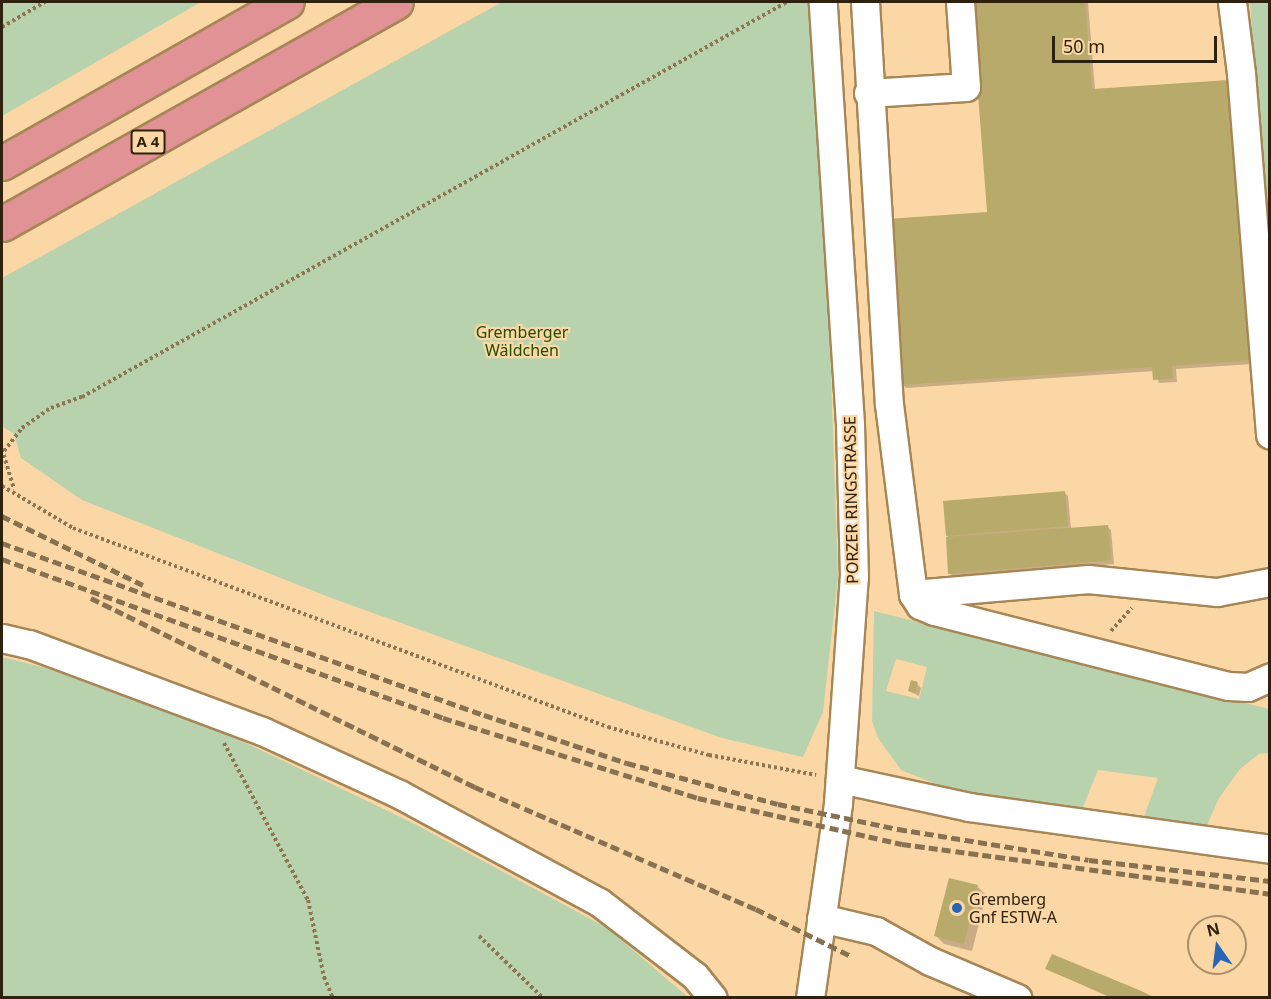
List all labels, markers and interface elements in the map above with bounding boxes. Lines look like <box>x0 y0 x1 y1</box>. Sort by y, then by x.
scale bar <box>1055 24 1220 62</box>
text: 50 m <box>1063 34 1105 58</box>
road number: A 4 <box>130 130 166 154</box>
park label: Gremberger Wäldchen <box>476 322 568 360</box>
street label: PORZER RINGSTRASSE <box>840 416 862 584</box>
place label: Gremberg Gnf ESTW-A <box>969 889 1057 927</box>
marker: Gremberg Gnf ESTW-A <box>950 901 964 915</box>
north arrow <box>1187 915 1247 975</box>
text: N <box>1204 917 1222 942</box>

